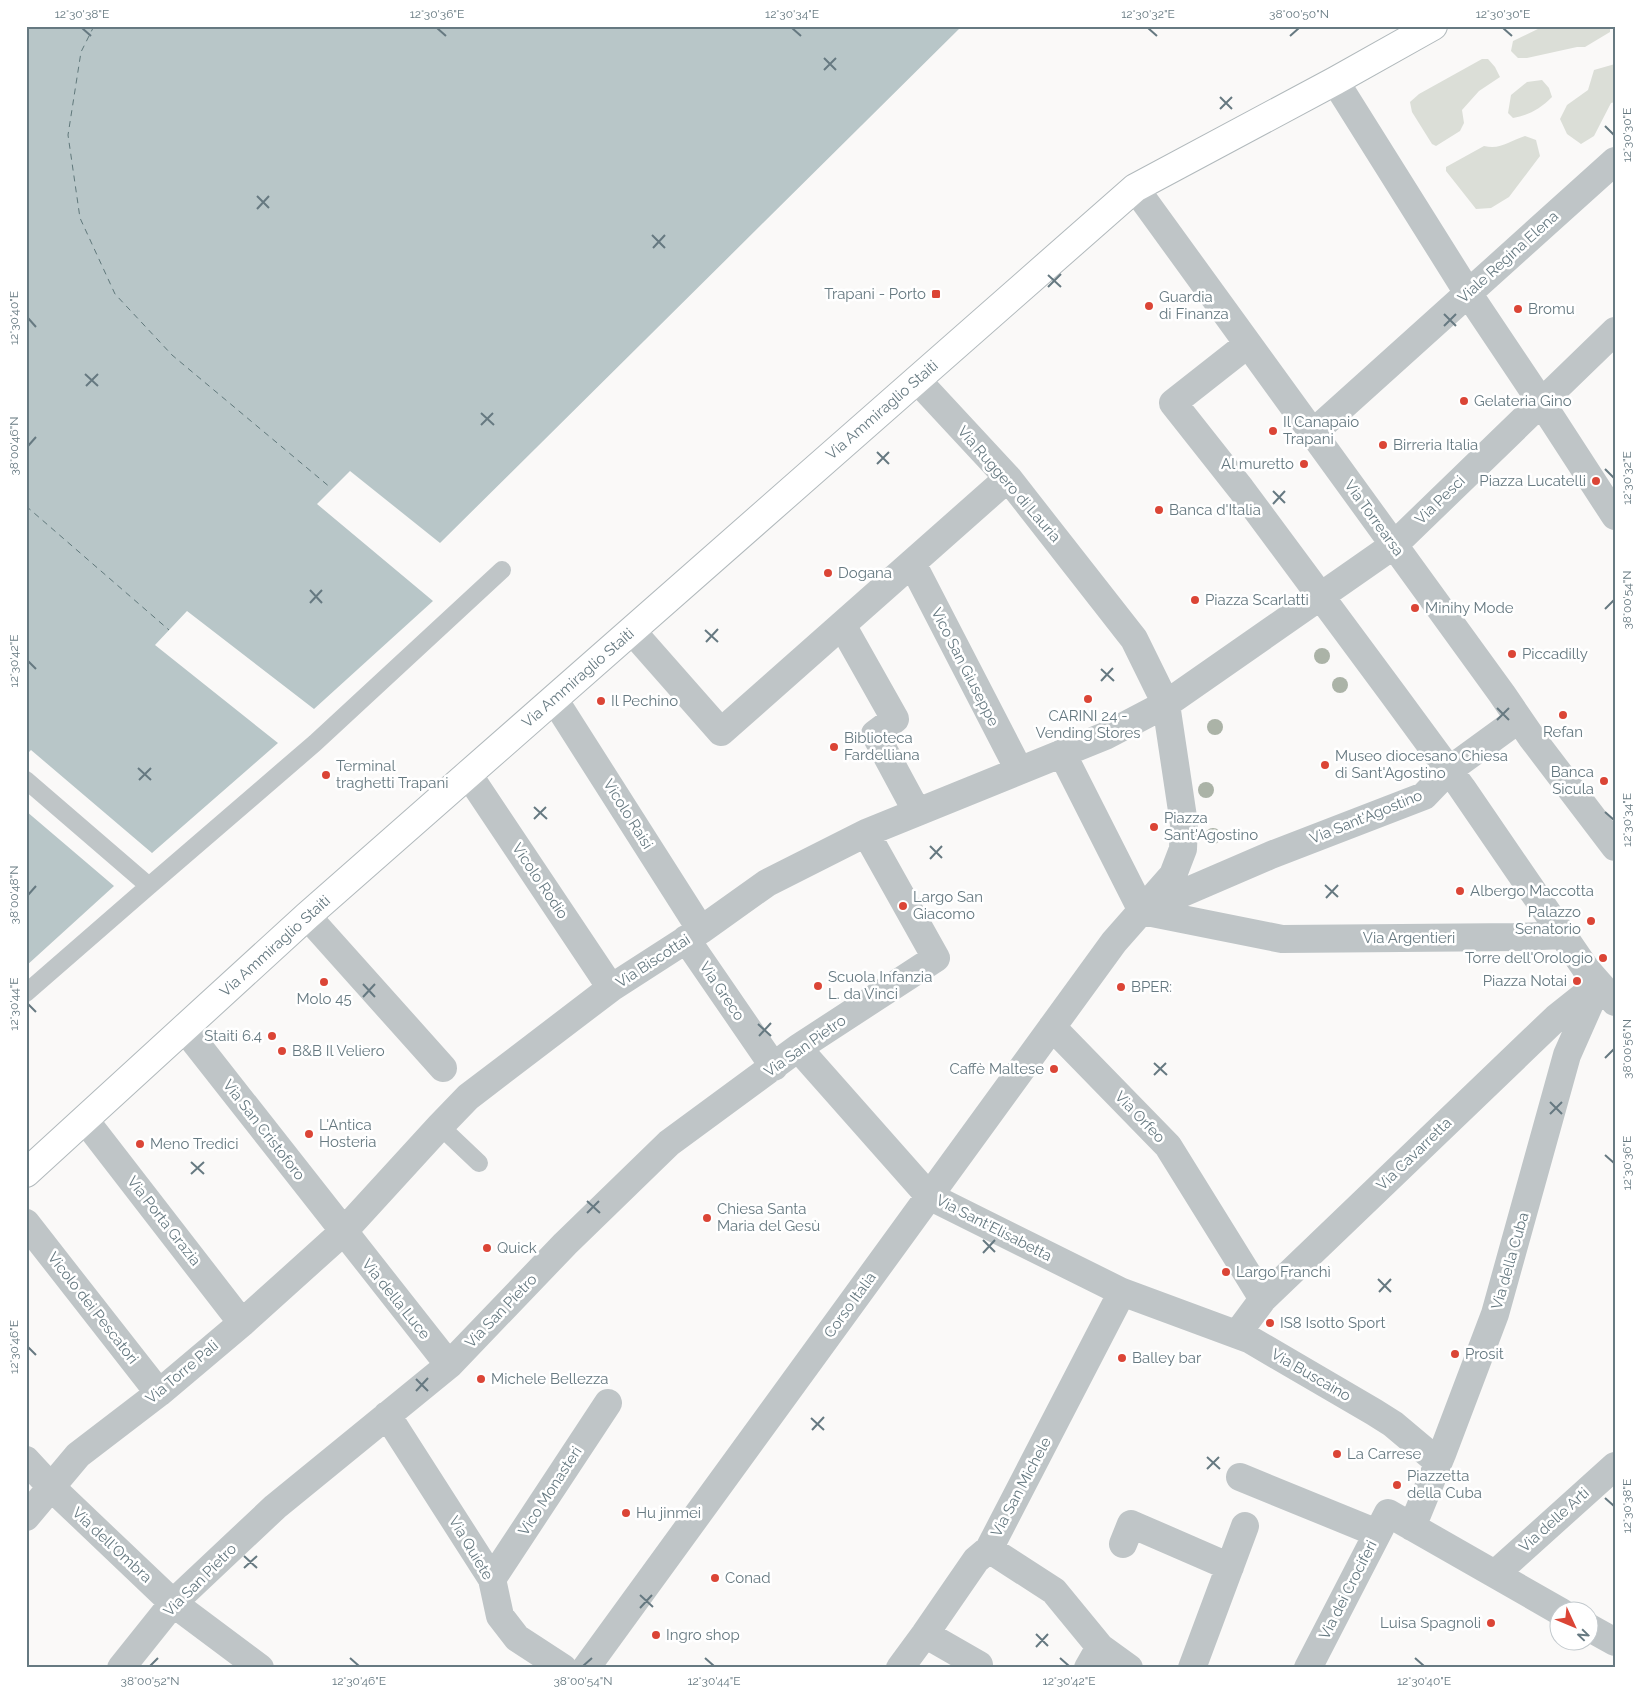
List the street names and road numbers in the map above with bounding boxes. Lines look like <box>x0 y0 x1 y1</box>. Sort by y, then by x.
street label: Viale Regina Elena <box>1454 207 1562 307</box>
street label: Via Ammiraglio Staiti <box>822 356 942 464</box>
street label: Via Ruggero di Lauria <box>954 422 1064 546</box>
street label: Via Pesci <box>1411 472 1469 528</box>
street label: Via Torrearsa <box>1340 477 1408 559</box>
street label: Vico San Giuseppe <box>927 605 1003 729</box>
street label: Via Ammiraglio Staiti <box>518 624 638 732</box>
street label: Vicolo Raisi <box>599 776 657 852</box>
street label: Via Sant'Agostino <box>1307 786 1425 848</box>
street label: Vicolo Rodio <box>508 840 572 922</box>
street label: Via Ammiraglio Staiti <box>216 892 334 1000</box>
street label: Via Argentieri <box>1363 929 1455 947</box>
street label: Via Biscottai <box>613 930 693 992</box>
street label: Via Greco <box>696 958 748 1024</box>
street label: Via San Pietro <box>761 1011 849 1081</box>
street label: Via San Cristoforo <box>219 1076 309 1184</box>
street label: Via Orfeo <box>1111 1088 1169 1146</box>
street label: Via Cavarretta <box>1373 1114 1455 1194</box>
street label: Via Porta Grazia <box>123 1173 205 1269</box>
street label: Via Sant'Elisabetta <box>933 1191 1055 1265</box>
street label: Via della Cuba <box>1488 1210 1532 1312</box>
street label: Vicolo dei Pescatori <box>44 1249 142 1367</box>
street label: Via della Luce <box>358 1255 434 1343</box>
street label: Corso Italia <box>820 1269 880 1341</box>
street label: Via San Pietro <box>461 1270 541 1352</box>
street label: Via Torre Pali <box>142 1336 222 1408</box>
street label: Via Buscaino <box>1268 1345 1354 1405</box>
street label: Via San Michele <box>987 1434 1055 1540</box>
street label: Vico Monasteri <box>514 1443 586 1539</box>
street label: Via delle Arti <box>1515 1484 1593 1556</box>
street label: Via dell'Ombra <box>69 1504 155 1586</box>
street label: Via Quiete <box>445 1513 497 1583</box>
street label: Via dei Crociferi <box>1315 1538 1381 1642</box>
street label: Via San Pietro <box>160 1540 240 1620</box>

